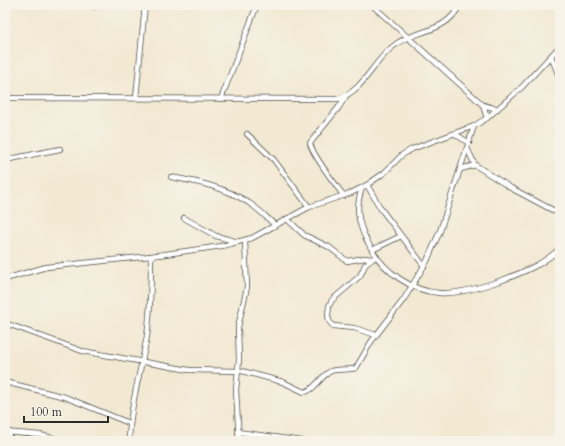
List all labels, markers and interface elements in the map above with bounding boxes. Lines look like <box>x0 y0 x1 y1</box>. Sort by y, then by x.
scale bar <box>24 398 108 424</box>
text: 100 m <box>30 404 63 420</box>

